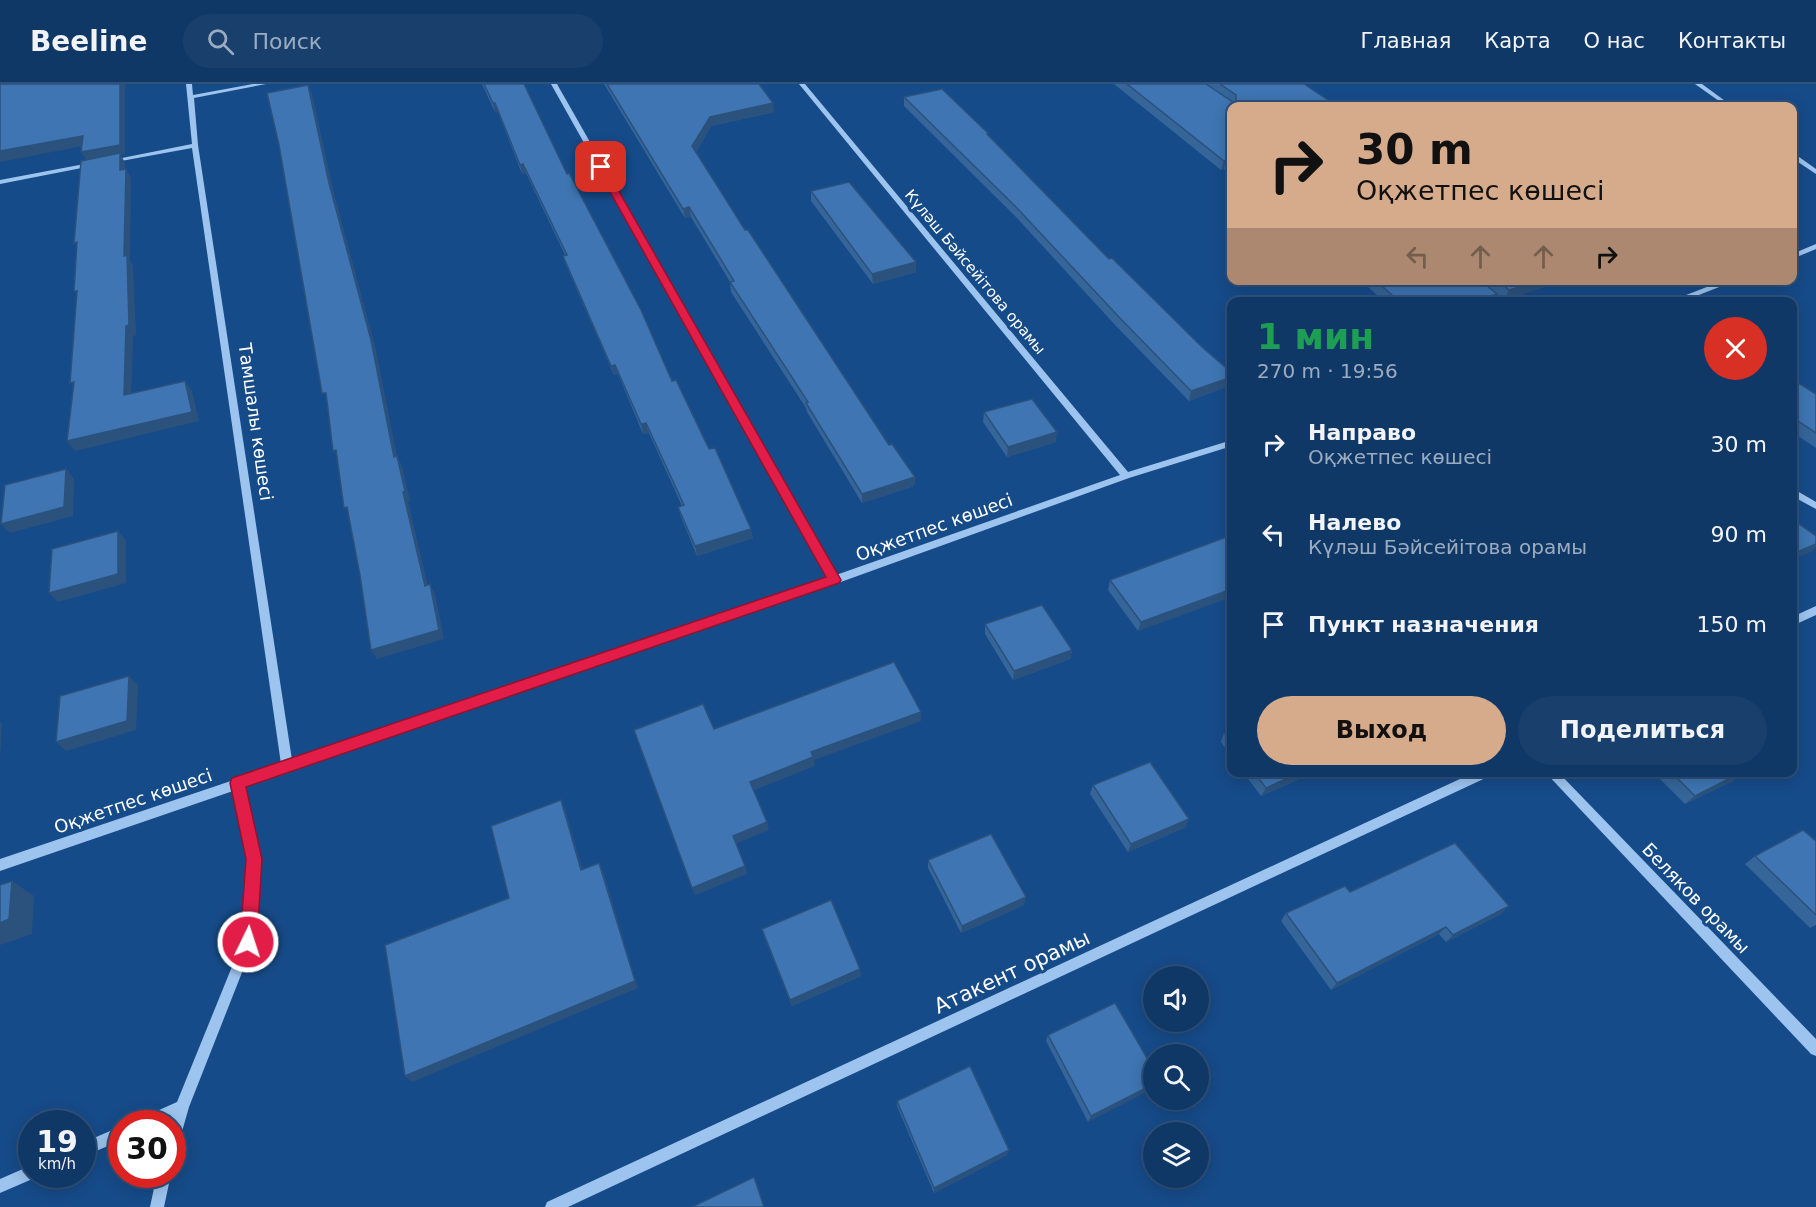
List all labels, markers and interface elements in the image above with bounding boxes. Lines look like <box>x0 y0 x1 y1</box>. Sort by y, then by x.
search box <box>183 14 603 68</box>
text: Beeline <box>30 25 147 58</box>
icon: search <box>204 25 237 58</box>
text: Поиск <box>252 29 322 54</box>
text: Главная <box>1361 29 1451 53</box>
text: Карта <box>1484 29 1551 53</box>
text: О нас <box>1584 29 1645 53</box>
text: Контакты <box>1678 29 1786 53</box>
text: 30 m <box>1356 125 1473 174</box>
icon: right <box>1257 126 1335 204</box>
pin <box>575 141 626 192</box>
icon: arrive <box>584 150 617 183</box>
text: Оқжетпес көшесі <box>1356 175 1604 206</box>
street label: Күләш Бәйсейітова орамы <box>901 186 1049 358</box>
icon: left <box>1401 240 1434 273</box>
icon: ahead <box>1464 240 1497 273</box>
icon: ahead <box>1527 240 1560 273</box>
icon: right <box>1590 240 1623 273</box>
text: 1 мин <box>1257 316 1374 357</box>
button: close <box>1704 317 1767 380</box>
street label: Тамшалы көшесі <box>234 341 277 502</box>
text: 270 m · 19:56 <box>1257 359 1398 383</box>
text: Направо <box>1308 420 1416 445</box>
icon: right <box>1257 428 1290 461</box>
text: 30 m <box>1711 432 1767 457</box>
text: Оқжетпес көшесі <box>1308 445 1492 469</box>
street label: Оқжетпес көшесі <box>853 489 1015 565</box>
text: Налево <box>1308 510 1401 535</box>
icon: left <box>1257 518 1290 551</box>
text: 90 m <box>1711 522 1767 547</box>
text: Күләш Бәйсейітова орамы <box>1308 535 1587 559</box>
icon: arrive <box>1257 608 1290 641</box>
text: Пункт назначения <box>1308 612 1539 637</box>
text: 150 m <box>1697 612 1767 637</box>
button: Выход <box>1257 696 1506 765</box>
button: Поделиться <box>1518 696 1767 765</box>
street label: Оқжетпес көшесі <box>51 764 215 838</box>
street label: Беляков орамы <box>1638 838 1754 958</box>
position arrow <box>216 910 280 974</box>
street label: Атакент орамы <box>930 925 1094 1019</box>
map controls <box>1143 966 1209 1188</box>
button: sound <box>1143 966 1209 1032</box>
button: search <box>1143 1044 1209 1110</box>
speed limit sign: 30 <box>108 1110 186 1188</box>
button: layers <box>1143 1122 1209 1188</box>
text: 19 <box>36 1124 78 1159</box>
text: km/h <box>38 1155 76 1173</box>

